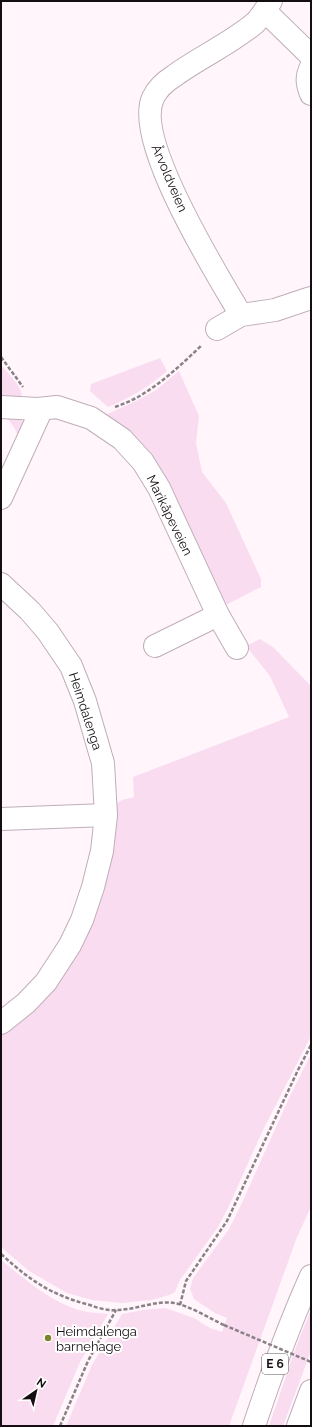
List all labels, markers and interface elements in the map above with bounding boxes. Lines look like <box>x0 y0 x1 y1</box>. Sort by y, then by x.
street label: Årvoldveien <box>149 142 191 214</box>
street label: Marikåpeveien <box>144 473 195 558</box>
street label: Heimdalenga <box>66 670 105 752</box>
place label: Heimdalenga barnehage <box>56 1324 137 1354</box>
marker: Heimdalenga barnehage <box>43 1333 53 1343</box>
road number: E 6 <box>262 1354 288 1374</box>
north arrow <box>16 1371 56 1411</box>
text: N <box>34 1375 48 1391</box>

